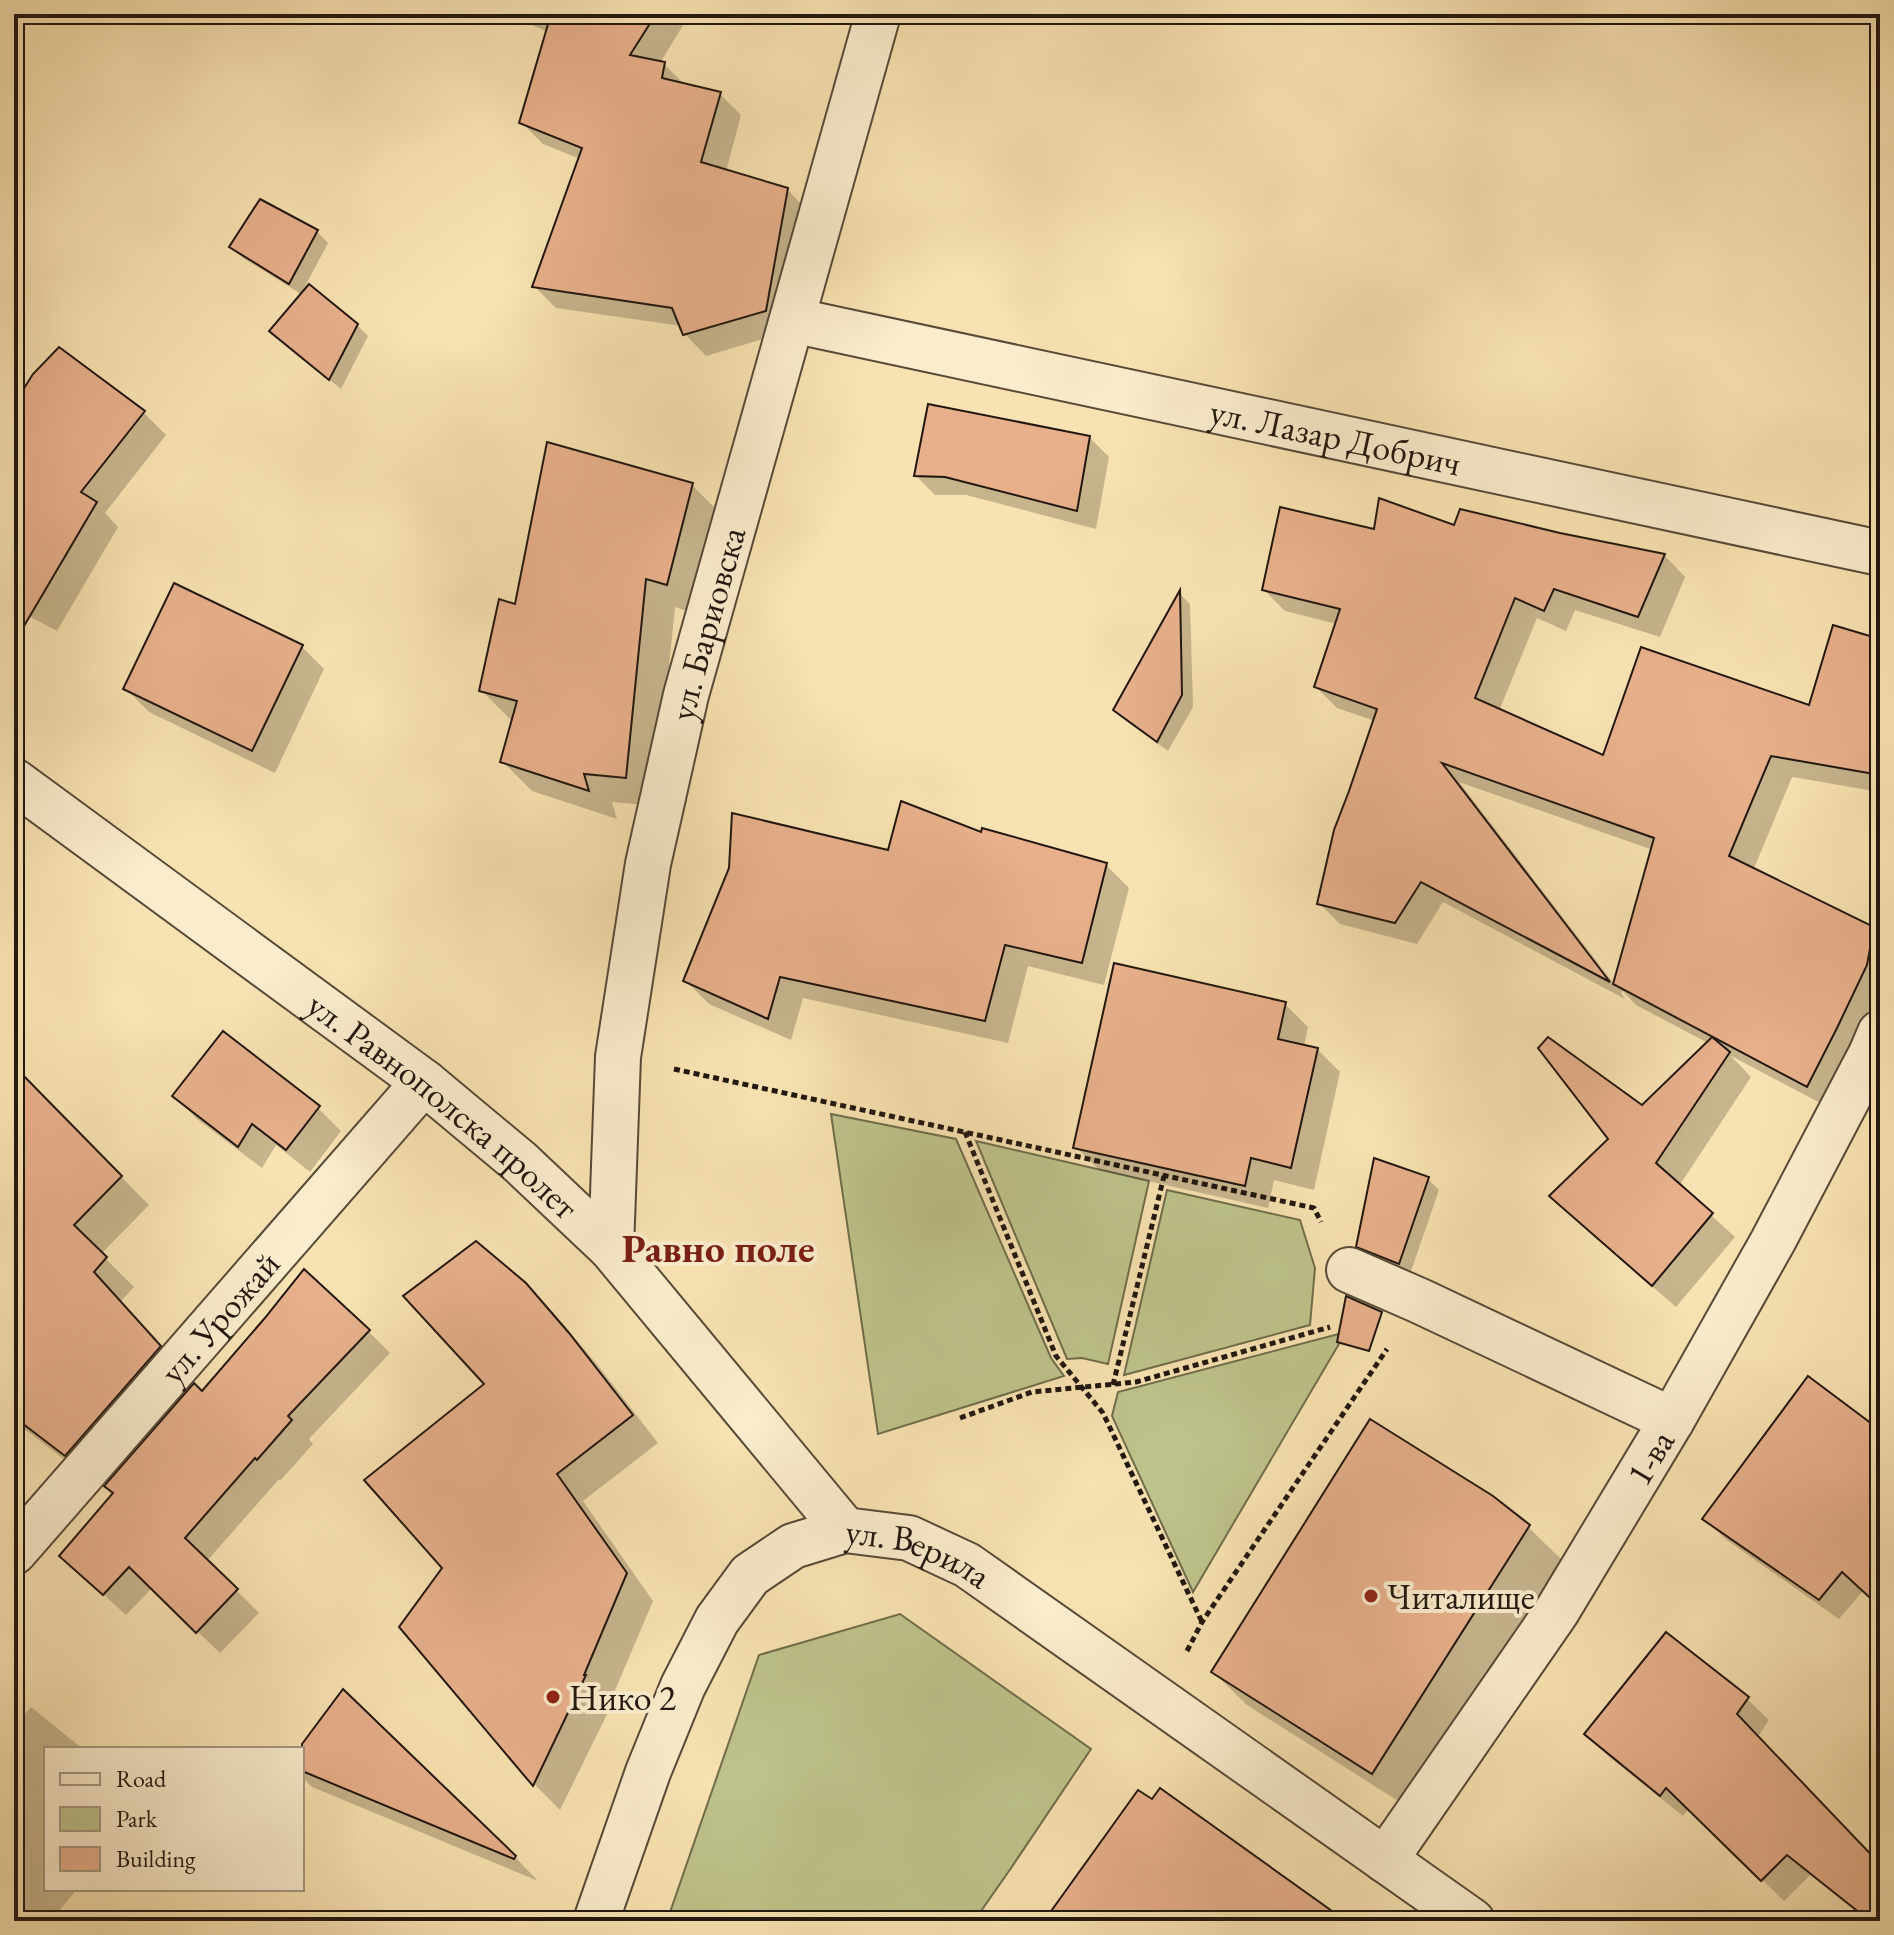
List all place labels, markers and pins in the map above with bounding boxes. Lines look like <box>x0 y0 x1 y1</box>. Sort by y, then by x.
place label: Читалище <box>1387 1573 1535 1620</box>
marker: Читалище <box>1362 1587 1380 1605</box>
place label: Нико 2 <box>569 1674 676 1721</box>
marker: Нико 2 <box>544 1688 562 1706</box>

